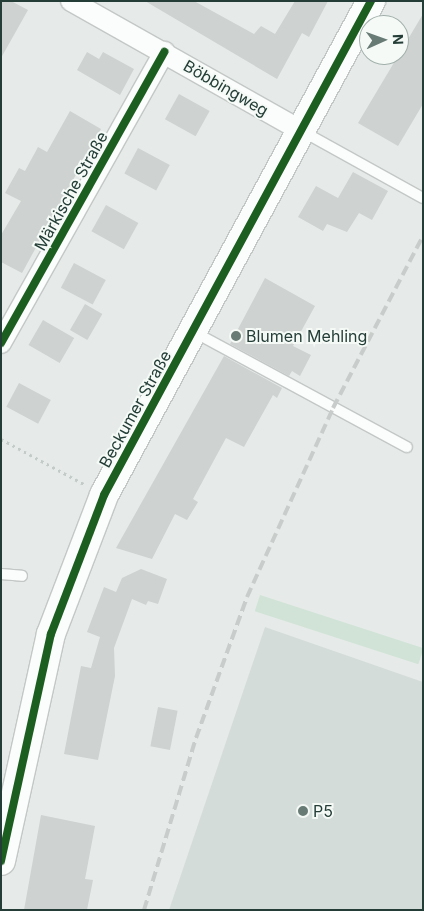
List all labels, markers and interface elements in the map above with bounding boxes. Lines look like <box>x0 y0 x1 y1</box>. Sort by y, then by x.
north arrow <box>359 15 409 65</box>
text: N <box>390 34 407 45</box>
street label: Böbbingweg <box>180 56 272 120</box>
street label: Märkische Straße <box>30 128 112 254</box>
place label: Blumen Mehling <box>246 326 367 346</box>
marker: Blumen Mehling <box>230 330 242 342</box>
street label: Beckumer Straße <box>95 347 175 471</box>
place label: P5 <box>313 801 333 821</box>
marker: P5 <box>297 805 309 817</box>

